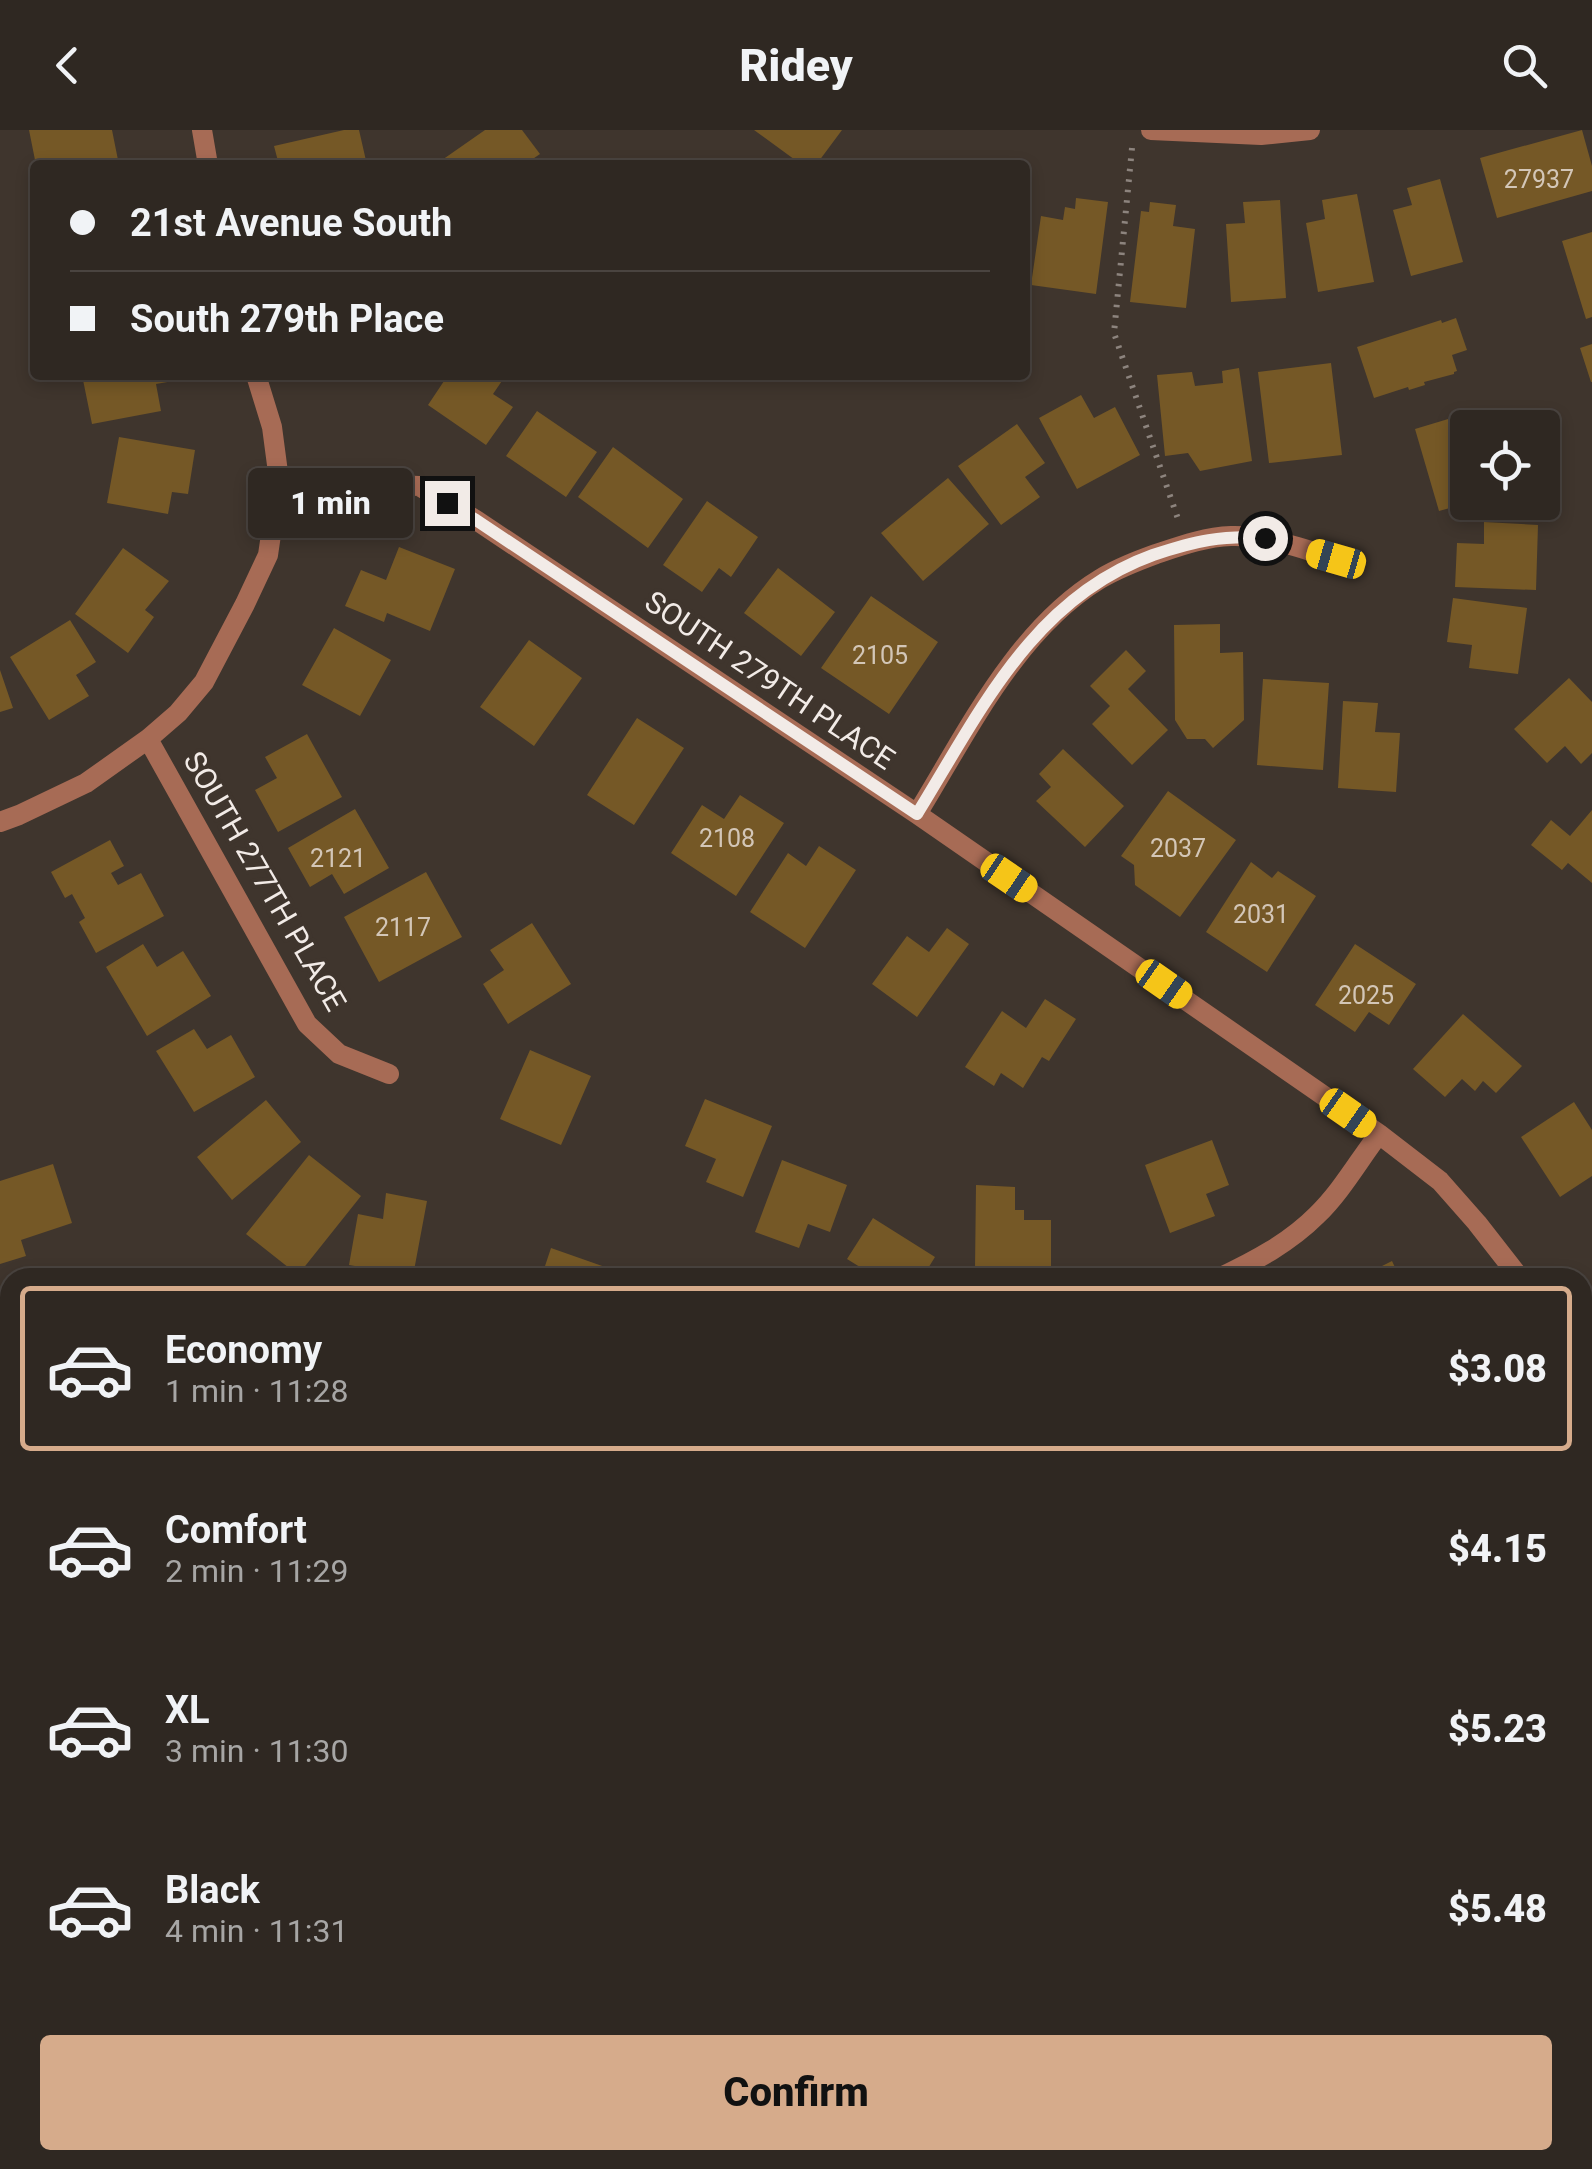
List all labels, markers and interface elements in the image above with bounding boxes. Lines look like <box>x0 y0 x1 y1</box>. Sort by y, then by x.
icon: back <box>40 38 95 93</box>
icon: search <box>1497 38 1552 93</box>
text: Ridey <box>739 39 853 92</box>
house number: 27937 <box>1504 165 1574 194</box>
text: 21st Avenue South <box>130 201 452 245</box>
text: South 279th Place <box>130 297 444 341</box>
map controls <box>1450 410 1560 520</box>
button: locate <box>1450 410 1560 520</box>
callout: 1 min <box>247 468 412 538</box>
route end <box>425 481 470 526</box>
text: 1 min <box>290 484 371 522</box>
route start <box>1243 516 1288 561</box>
car <box>1303 536 1369 582</box>
street label: SOUTH 279TH PLACE <box>639 583 901 777</box>
house number: 2105 <box>852 641 908 670</box>
street label: SOUTH 277TH PLACE <box>177 745 353 1017</box>
house number: 2108 <box>699 824 755 853</box>
house number: 2037 <box>1150 834 1206 863</box>
house number: 2121 <box>310 844 366 873</box>
car <box>976 849 1042 907</box>
house number: 2031 <box>1233 900 1289 929</box>
house number: 2117 <box>375 913 431 942</box>
car <box>1131 955 1197 1013</box>
house number: 2025 <box>1338 981 1394 1010</box>
car <box>1315 1084 1381 1142</box>
icon: car <box>45 1324 135 1414</box>
text: Economy <box>165 1328 322 1372</box>
text: $3.08 <box>1448 1347 1547 1391</box>
text: 1 min · 11:28 <box>165 1372 348 1410</box>
icon: car <box>45 1504 135 1594</box>
text: Comfort <box>165 1508 307 1552</box>
text: $4.15 <box>1448 1527 1547 1571</box>
text: 2 min · 11:29 <box>165 1552 348 1590</box>
icon: car <box>45 1684 135 1774</box>
text: XL <box>165 1688 210 1732</box>
text: $5.23 <box>1448 1707 1547 1751</box>
text: 3 min · 11:30 <box>165 1732 348 1770</box>
icon: car <box>45 1864 135 1954</box>
text: Black <box>165 1868 260 1912</box>
text: $5.48 <box>1448 1887 1547 1931</box>
text: 4 min · 11:31 <box>165 1912 348 1950</box>
button: Confirm <box>40 2035 1552 2150</box>

